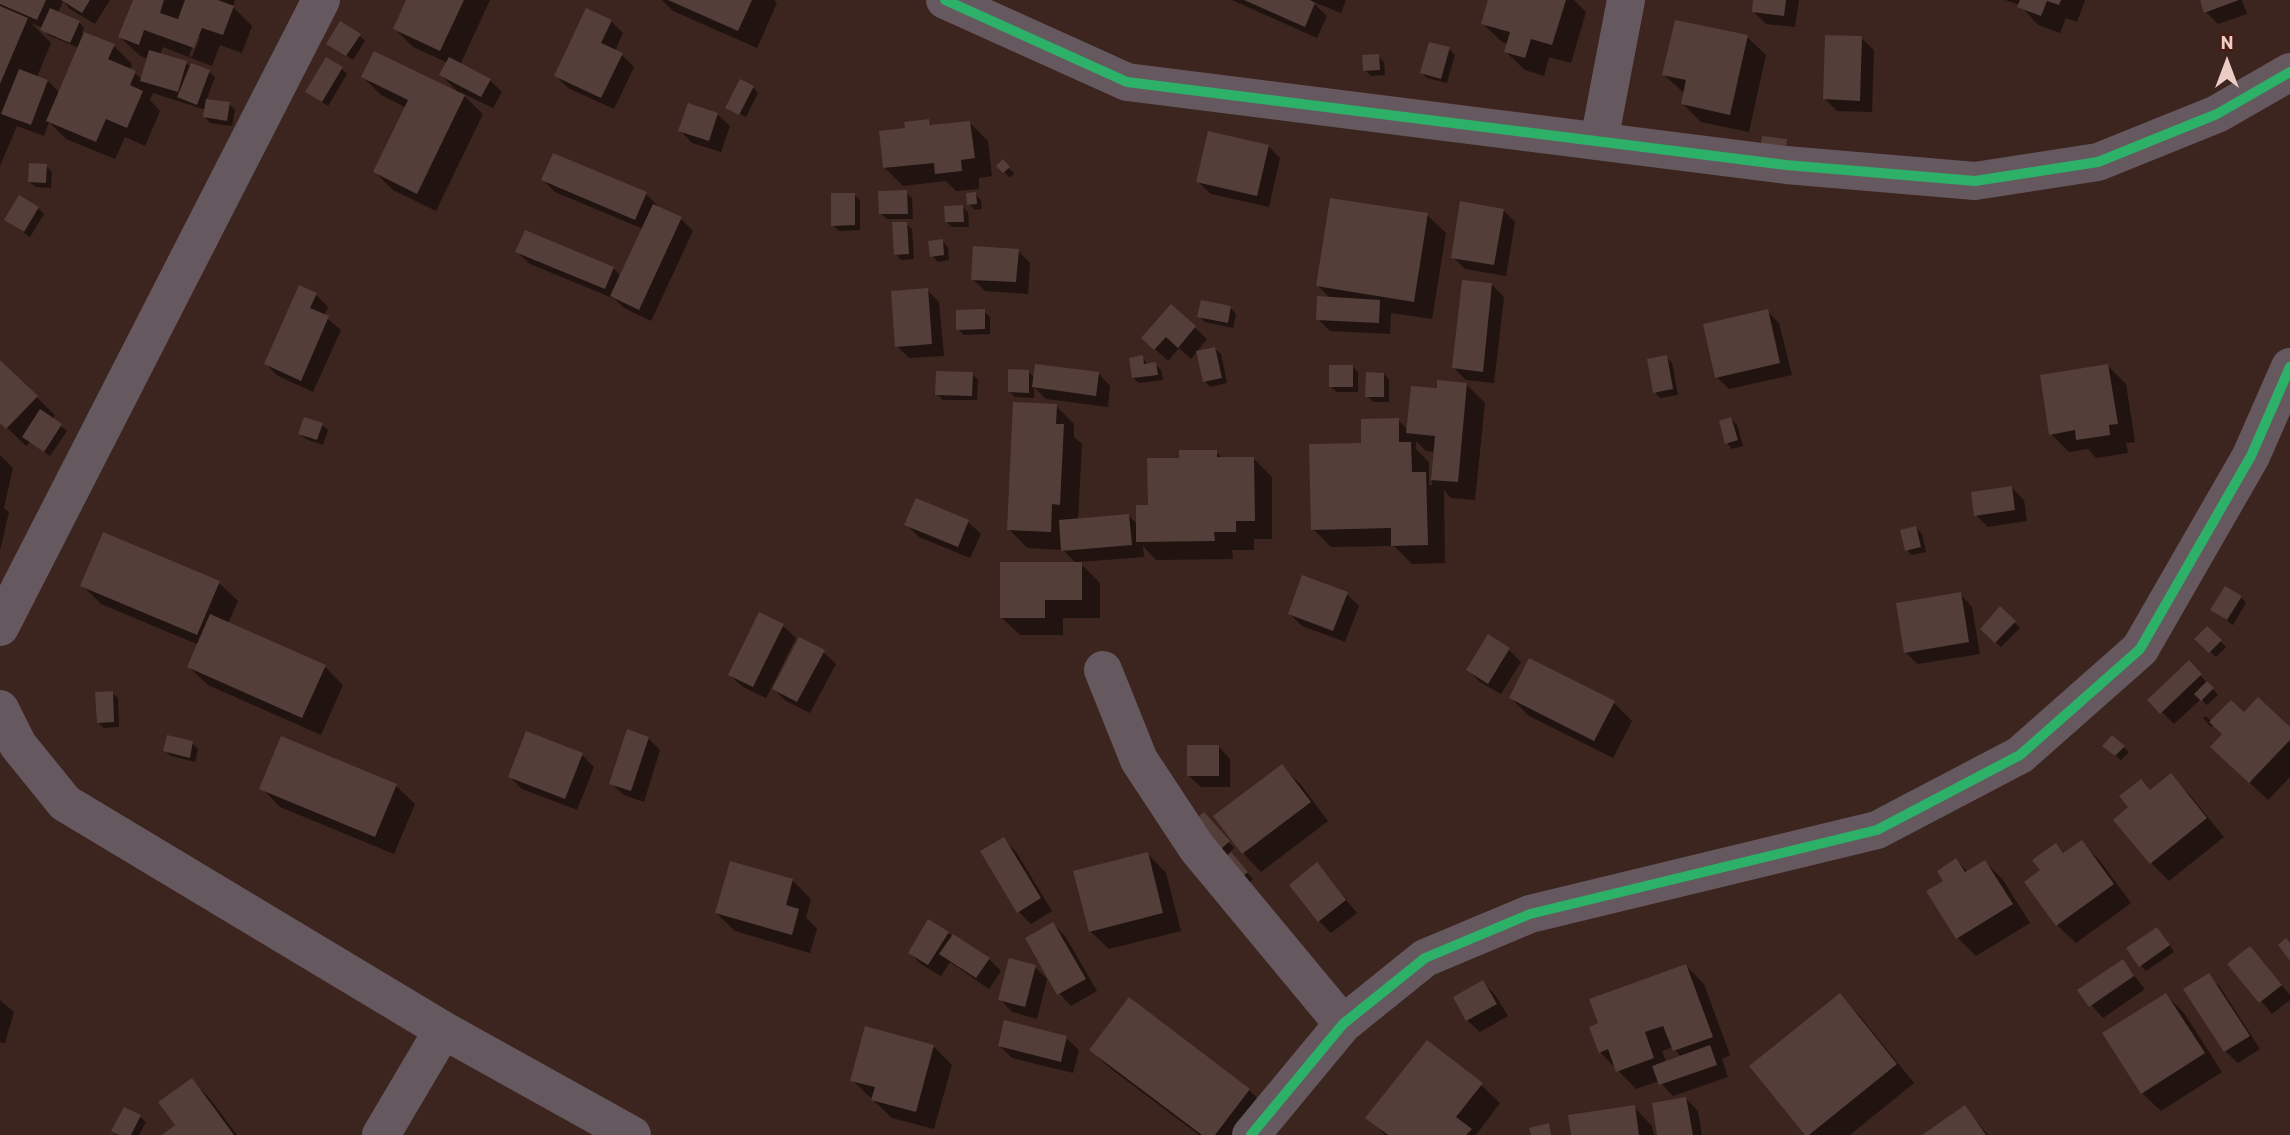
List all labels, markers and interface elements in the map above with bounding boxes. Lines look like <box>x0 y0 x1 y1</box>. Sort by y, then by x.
north arrow <box>2192 28 2262 98</box>
text: N <box>2221 30 2233 53</box>

